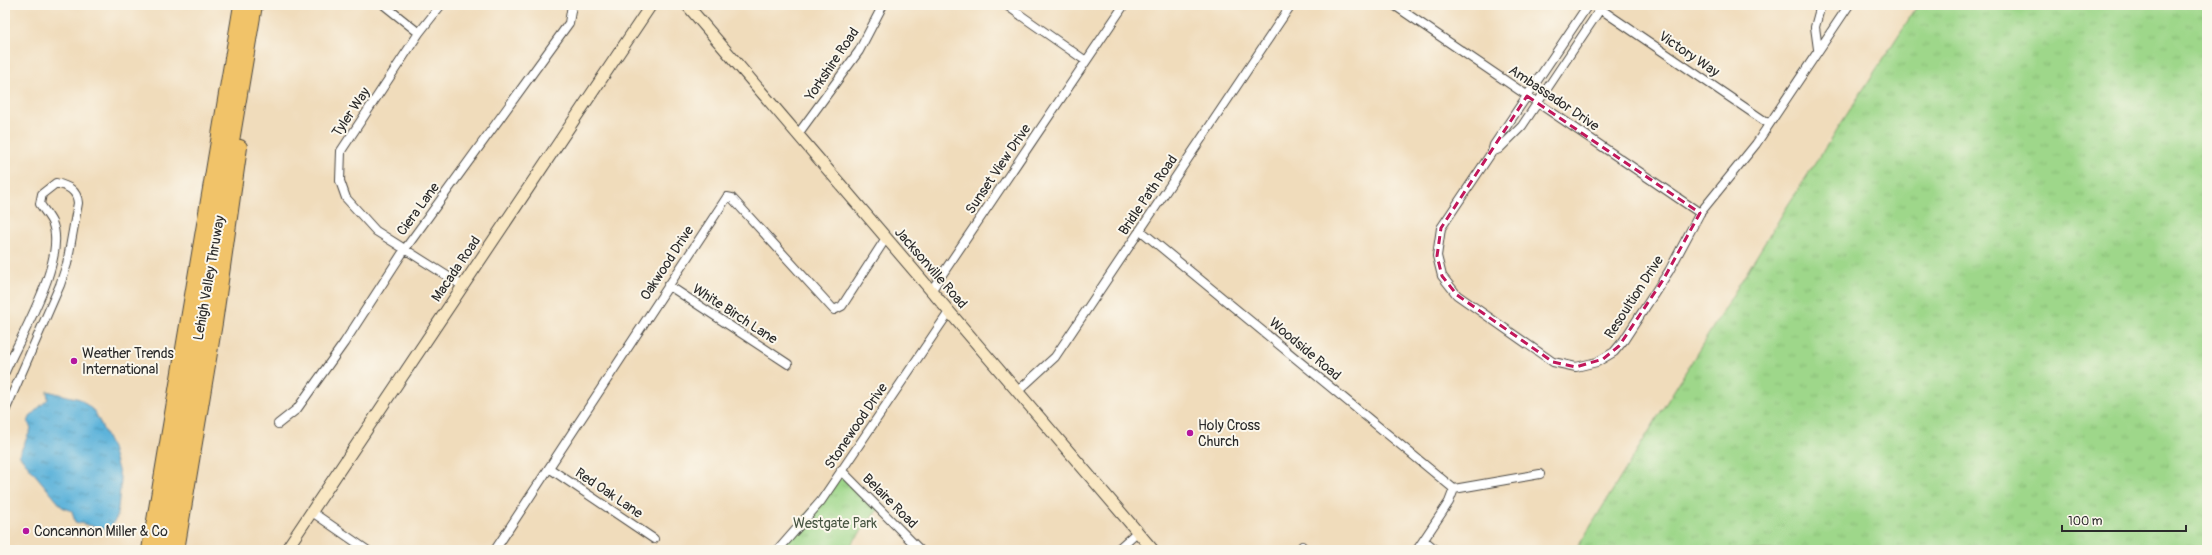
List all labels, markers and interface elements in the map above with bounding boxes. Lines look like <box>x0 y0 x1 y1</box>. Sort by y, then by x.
street label: Yorkshire Road <box>801 24 863 105</box>
street label: Victory Way <box>1655 27 1723 81</box>
street label: Ambassador Drive <box>1505 61 1603 135</box>
street label: Tyler Way <box>328 84 374 140</box>
street label: Sunset View Drive <box>962 121 1034 217</box>
street label: Bridle Path Road <box>1115 152 1181 238</box>
street label: Ciera Lane <box>393 179 443 239</box>
street label: Lehigh Valley Thruway <box>190 214 228 342</box>
street label: Oakwood Drive <box>637 222 697 303</box>
street label: Jacksonville Road <box>891 224 971 312</box>
street label: Macada Road <box>428 233 484 305</box>
street label: Resoultion Drive <box>1601 252 1667 342</box>
street label: White Birch Lane <box>689 280 781 348</box>
street label: Woodside Road <box>1266 314 1344 384</box>
place label: Weather Trends International <box>82 345 175 378</box>
marker: Weather Trends International <box>69 356 79 366</box>
street label: Stonewood Drive <box>821 380 891 472</box>
place label: Holy Cross Church <box>1198 417 1261 450</box>
marker: Holy Cross Church <box>1185 428 1195 438</box>
street label: Red Oak Lane <box>572 464 646 522</box>
street label: Belaire Road <box>859 470 921 532</box>
scale bar <box>2062 507 2186 533</box>
text: 100 m <box>2068 514 2103 529</box>
park label: Westgate Park <box>793 515 877 532</box>
place label: Concannon Miller & Co <box>34 523 168 540</box>
marker: Concannon Miller & Co <box>21 526 31 536</box>

